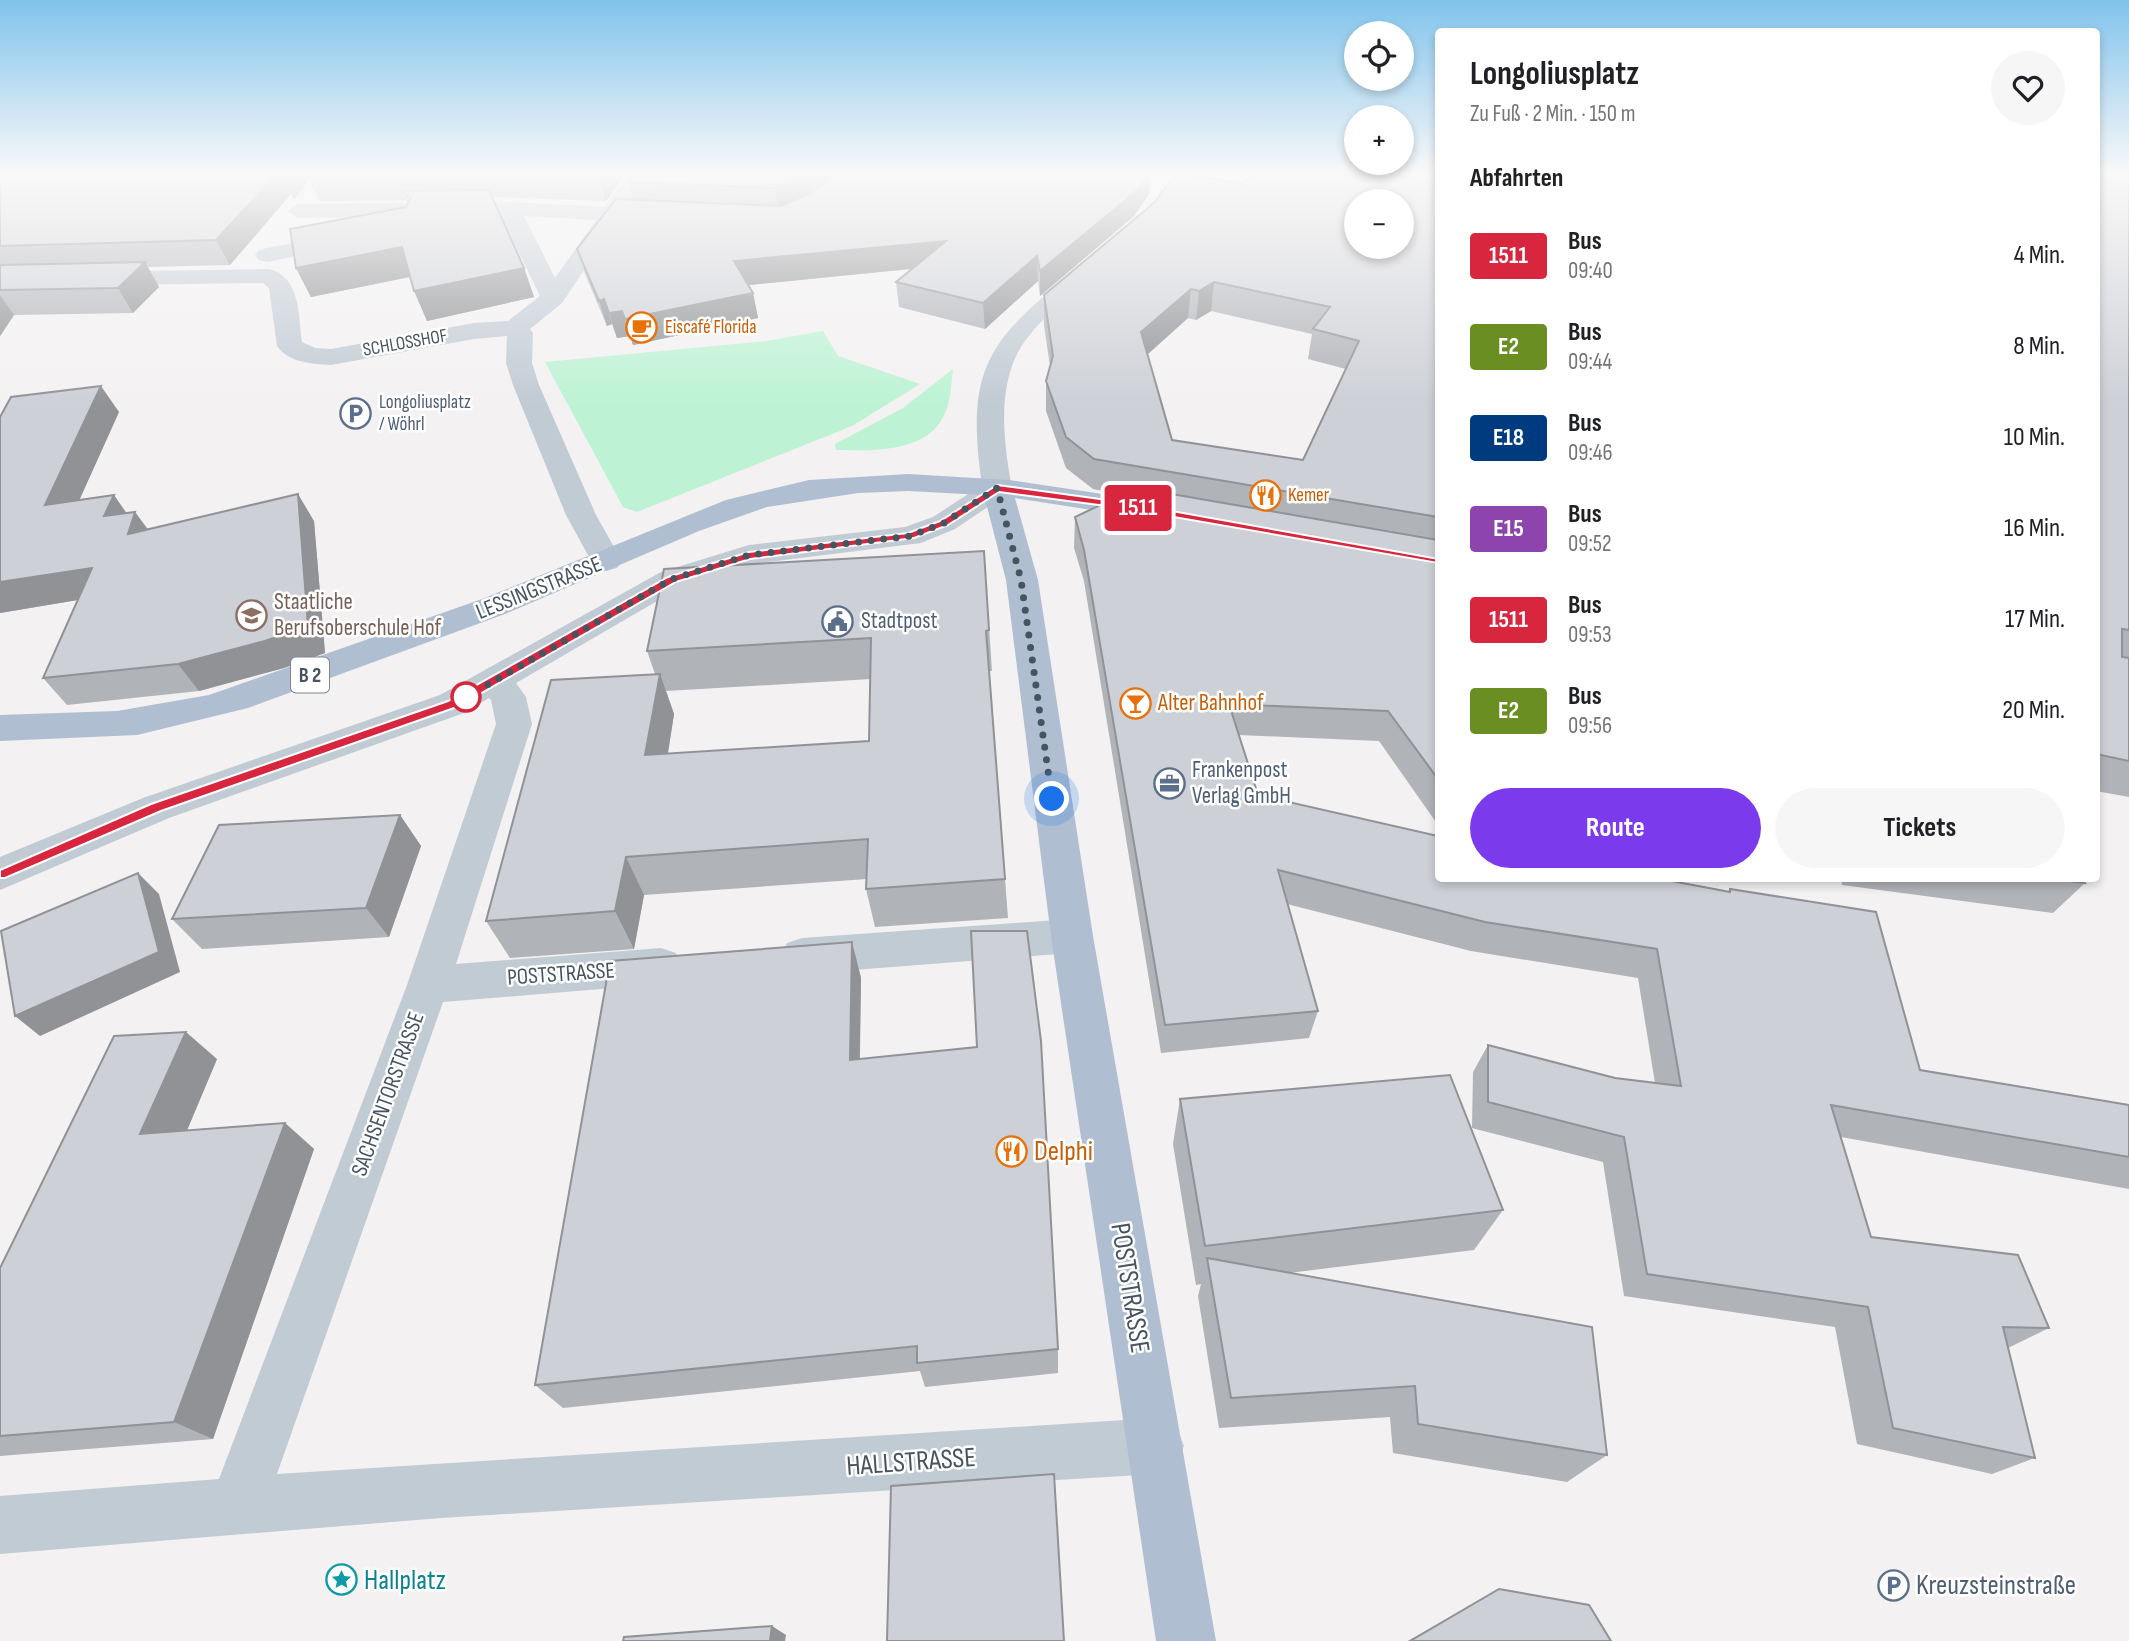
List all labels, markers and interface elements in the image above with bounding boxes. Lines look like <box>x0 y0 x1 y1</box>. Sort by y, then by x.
map controls <box>1344 21 1414 259</box>
button: locate <box>1344 21 1414 91</box>
button: heart <box>1991 51 2065 125</box>
text: Longoliusplatz <box>1470 54 1639 94</box>
text: Zu Fuß · 2 Min. · 150 m <box>1470 100 1636 128</box>
button: + <box>1344 105 1414 175</box>
text: Abfahrten <box>1470 163 1563 194</box>
button: − <box>1344 189 1414 259</box>
text: Bus <box>1568 226 1602 257</box>
text: 4 Min. <box>2014 240 2065 271</box>
text: 1511 <box>1489 241 1528 270</box>
text: 09:40 <box>1568 257 1613 285</box>
cafe icon: Eiscafé Florida <box>625 310 659 344</box>
place label: Eiscafé Florida <box>665 316 756 339</box>
text: Bus <box>1568 317 1602 348</box>
street label: SCHLOSSHOF <box>361 324 449 362</box>
text: 8 Min. <box>2013 331 2065 362</box>
text: E2 <box>1498 332 1519 361</box>
text: 09:44 <box>1568 348 1612 376</box>
place label: Longoliusplatz / Wöhrl <box>379 391 471 436</box>
parking icon: Longoliusplatz / Wöhrl <box>339 396 373 430</box>
text: Bus <box>1568 408 1602 439</box>
text: 10 Min. <box>2004 422 2065 453</box>
text: E18 <box>1493 423 1524 452</box>
text: 09:46 <box>1568 439 1612 467</box>
restaurant icon: Kemer <box>1248 478 1282 512</box>
place label: Kemer <box>1288 484 1330 507</box>
line badge: 1511 <box>1089 485 1187 531</box>
text: 1511 <box>1119 493 1157 522</box>
text: Bus <box>1568 499 1602 530</box>
text: 16 Min. <box>2004 513 2065 544</box>
text: E15 <box>1493 514 1524 543</box>
text: 09:52 <box>1568 530 1612 558</box>
street label: LESSINGSTRASSE <box>472 550 606 626</box>
place label: Staatliche Berufsoberschule Hof <box>274 588 441 642</box>
text: Bus <box>1568 590 1602 621</box>
school or university icon: Staatliche Berufsoberschule Hof <box>234 598 268 632</box>
public building icon: Stadtpost <box>821 604 855 638</box>
text: 17 Min. <box>2005 604 2065 635</box>
text: 1511 <box>1489 605 1528 634</box>
place label: Stadtpost <box>861 607 938 635</box>
text: 09:53 <box>1568 621 1612 649</box>
road number: B 2 <box>291 658 329 692</box>
text: Bus <box>1568 681 1602 712</box>
unlabelled marker <box>451 682 481 712</box>
bar icon: Alter Bahnhof <box>1118 686 1152 720</box>
place label: Alter Bahnhof <box>1157 689 1264 717</box>
text: 20 Min. <box>2002 695 2065 726</box>
text: E2 <box>1498 696 1519 725</box>
text: 09:56 <box>1568 712 1612 740</box>
place label: Frankenpost Verlag GmbH <box>1192 756 1291 810</box>
office icon: Frankenpost Verlag GmbH <box>1152 766 1186 800</box>
your location <box>1034 781 1069 816</box>
button: Route <box>1470 788 1761 868</box>
button: Tickets <box>1775 788 2065 868</box>
street label: POSTSTRASSE <box>506 956 616 992</box>
street label: SACHSENTORSTRASSE <box>345 1008 431 1180</box>
restaurant icon: Delphi <box>994 1134 1028 1168</box>
place label: Delphi <box>1034 1135 1093 1168</box>
street label: POSTSTRASSE <box>1103 1221 1157 1355</box>
street label: HALLSTRASSE <box>845 1441 977 1483</box>
place icon: Hallplatz <box>324 1563 358 1597</box>
place label: Hallplatz <box>364 1564 446 1597</box>
parking icon: Kreuzsteinstraße <box>1876 1568 1910 1602</box>
place label: Kreuzsteinstraße <box>1916 1569 2076 1602</box>

